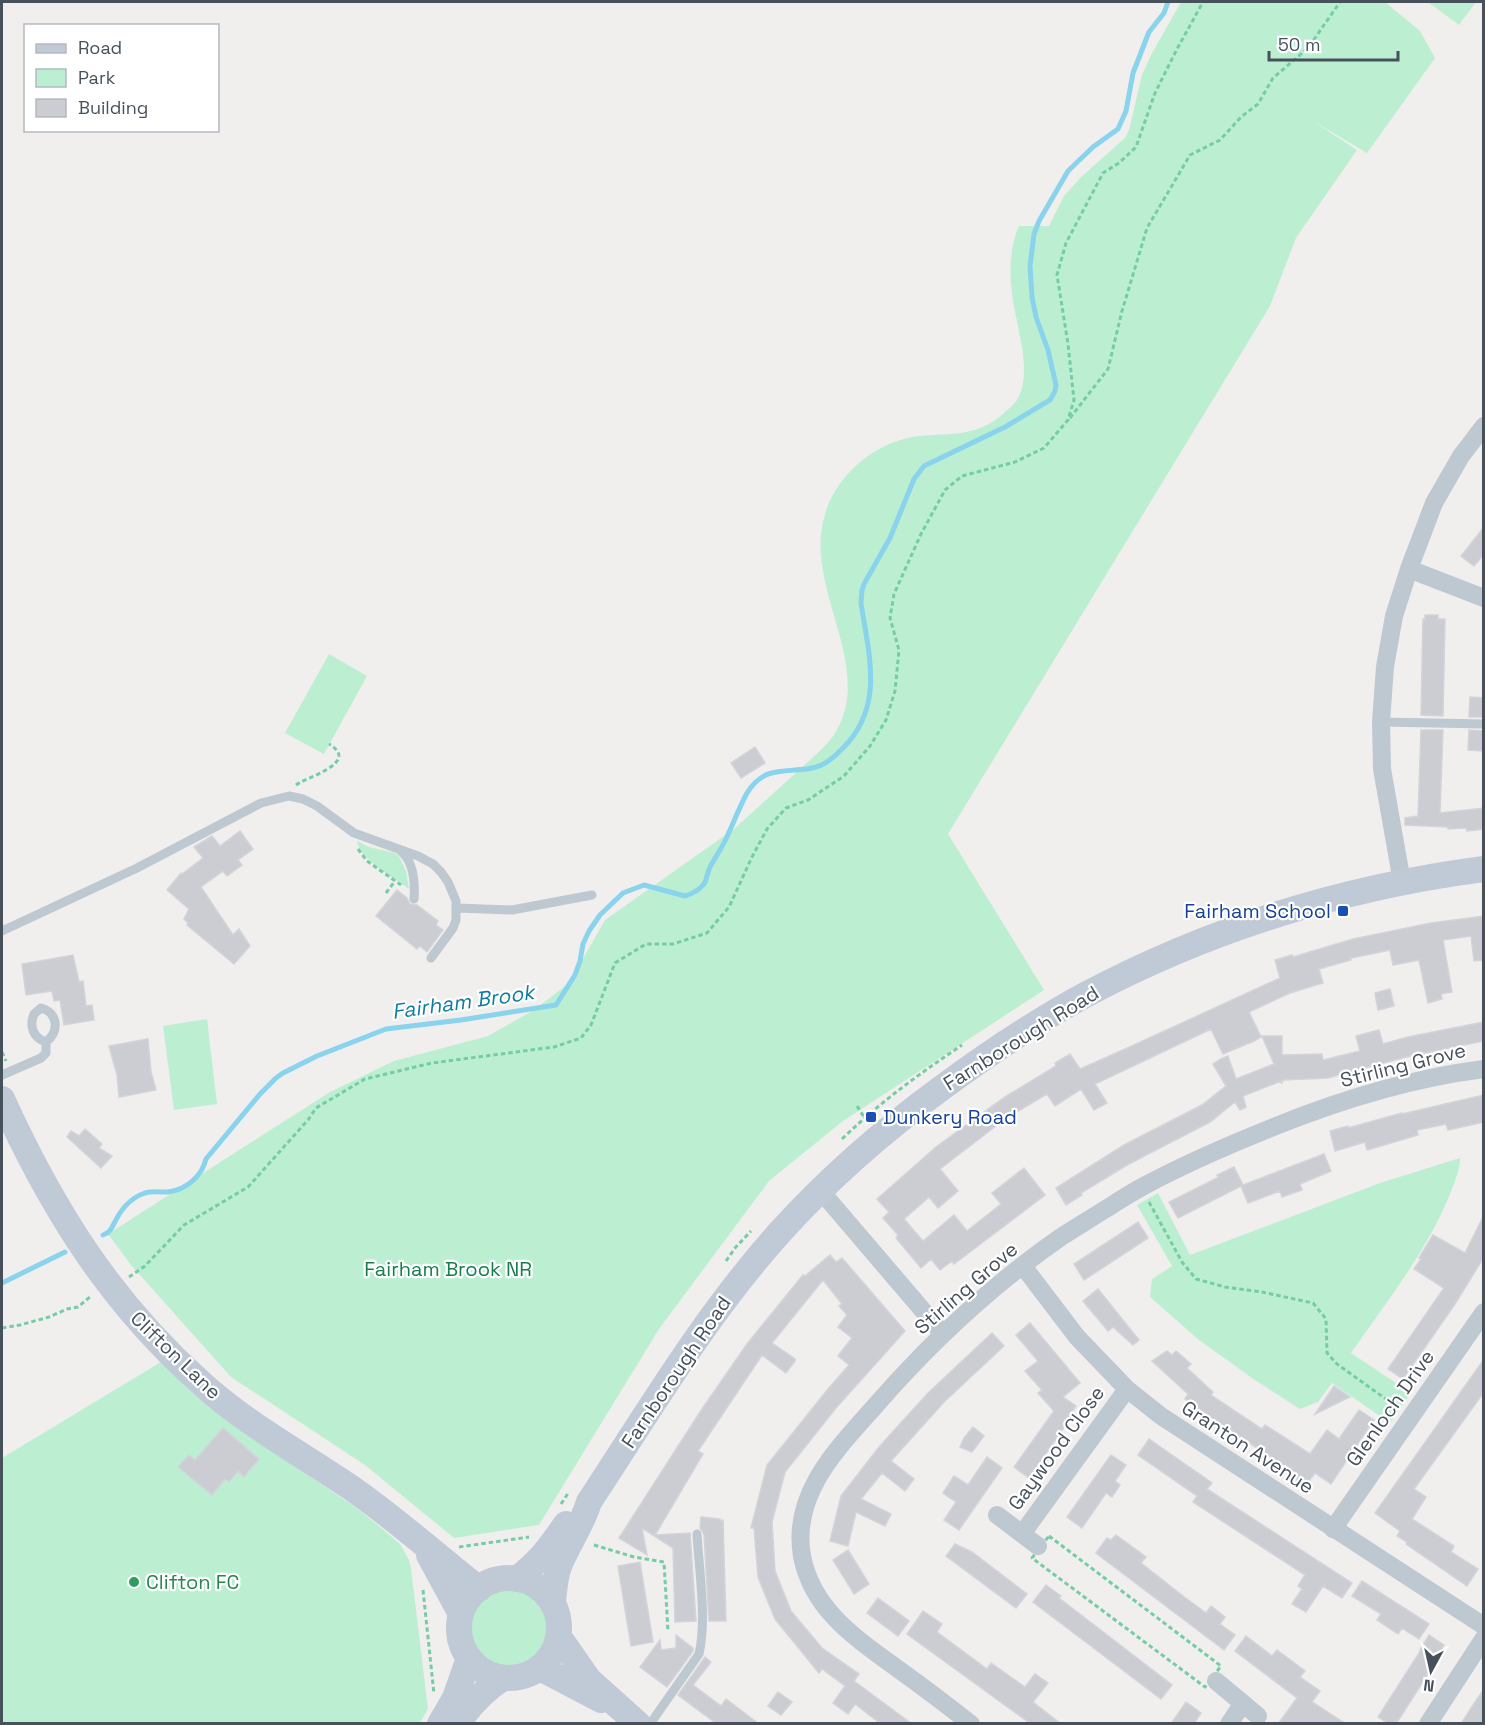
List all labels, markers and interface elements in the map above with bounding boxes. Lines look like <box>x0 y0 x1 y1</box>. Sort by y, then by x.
legend <box>24 24 219 132</box>
scale bar <box>1269 24 1398 62</box>
text: 50 m <box>1278 33 1320 56</box>
text: Road <box>78 36 122 59</box>
text: Park <box>78 66 116 89</box>
text: Building <box>78 96 148 119</box>
place label: Fairham School <box>1184 898 1331 924</box>
marker: Fairham School <box>1336 904 1350 918</box>
water label: Fairham Brook <box>390 978 538 1025</box>
street label: Farnborough Road <box>939 980 1103 1096</box>
street label: Stirling Grove <box>1338 1037 1468 1093</box>
place label: Dunkery Road <box>883 1104 1017 1130</box>
marker: Dunkery Road <box>864 1110 878 1124</box>
street label: Stirling Grove <box>909 1236 1023 1340</box>
park label: Fairham Brook NR <box>364 1256 532 1282</box>
street label: Farnborough Road <box>615 1291 737 1453</box>
street label: Clifton Lane <box>125 1305 227 1405</box>
street label: Glenloch Drive <box>1340 1345 1440 1471</box>
street label: Gaywood Close <box>1002 1381 1110 1515</box>
street label: Granton Avenue <box>1177 1394 1319 1500</box>
place label: Clifton FC <box>146 1569 239 1595</box>
marker: Clifton FC <box>127 1575 141 1589</box>
north arrow <box>1401 1641 1461 1701</box>
text: N <box>1422 1674 1436 1697</box>

